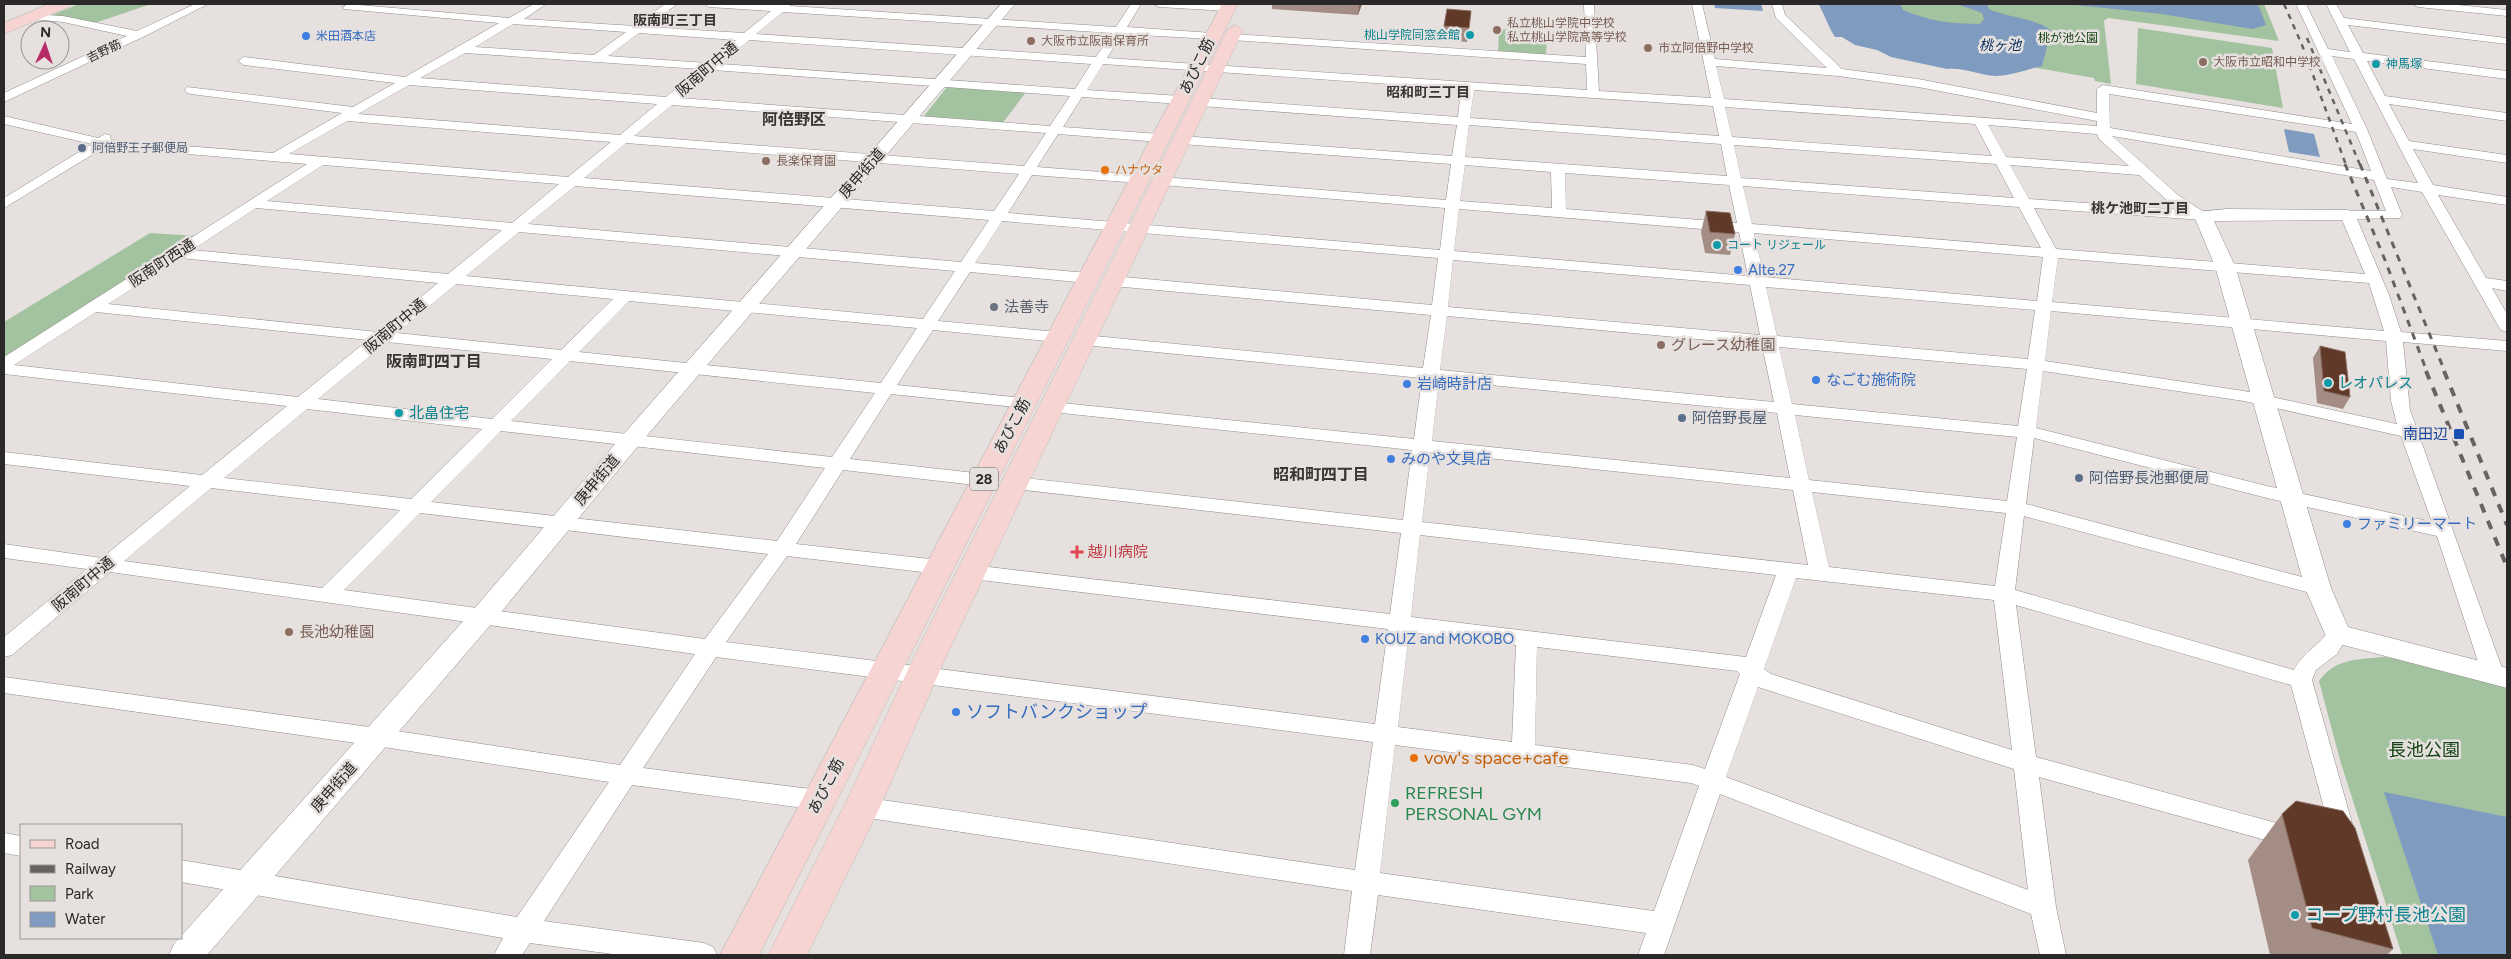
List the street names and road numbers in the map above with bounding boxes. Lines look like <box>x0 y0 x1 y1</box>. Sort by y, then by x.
street label: あびこ筋 <box>1176 35 1218 97</box>
street label: 吉野筋 <box>85 37 123 65</box>
street label: 阪南町中通 <box>672 38 742 100</box>
street label: 庚申街道 <box>836 144 888 202</box>
street label: 阪南町西通 <box>126 235 198 291</box>
street label: 阪南町中通 <box>360 295 430 357</box>
street label: あびこ筋 <box>990 395 1034 457</box>
street label: 庚申街道 <box>571 451 623 509</box>
road number: 28 <box>970 468 998 490</box>
street label: 阪南町中通 <box>48 553 118 615</box>
street label: あびこ筋 <box>804 755 848 817</box>
street label: 庚申街道 <box>308 758 360 816</box>

